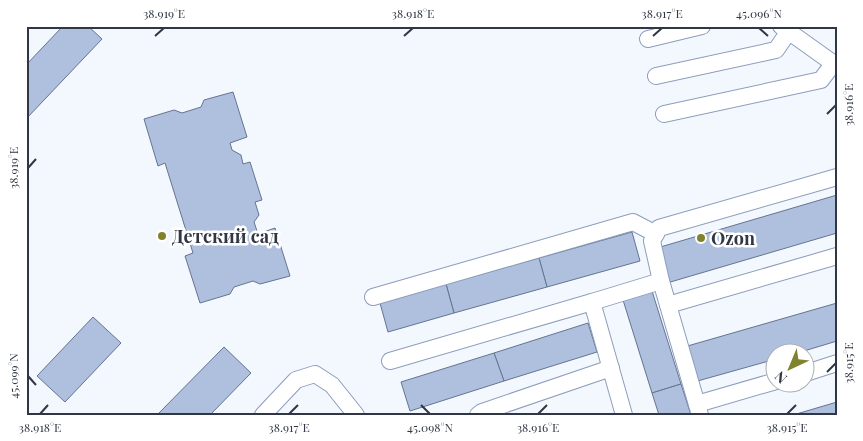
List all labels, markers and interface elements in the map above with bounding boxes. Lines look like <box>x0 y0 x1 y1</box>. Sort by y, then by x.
text: 38.919°E <box>143 5 185 21</box>
text: 38.918°E <box>392 5 434 21</box>
text: 38.917°E <box>641 5 683 21</box>
text: 45.096°N <box>736 5 782 21</box>
text: 38.916°E <box>840 84 856 126</box>
text: 38.919°E <box>5 147 21 189</box>
place label: Детский сад <box>172 224 279 248</box>
place label: Ozon <box>711 226 755 250</box>
marker: Детский сад <box>156 230 168 242</box>
marker: Ozon <box>695 232 707 244</box>
text: 38.915°E <box>840 342 856 384</box>
north arrow <box>766 344 816 394</box>
text: 45.099°N <box>5 353 21 399</box>
text: N <box>770 367 791 388</box>
text: 38.918°E <box>19 419 61 435</box>
text: 38.917°E <box>268 419 310 435</box>
text: 45.098°N <box>407 419 453 435</box>
text: 38.916°E <box>517 419 559 435</box>
text: 38.915°E <box>766 419 808 435</box>

